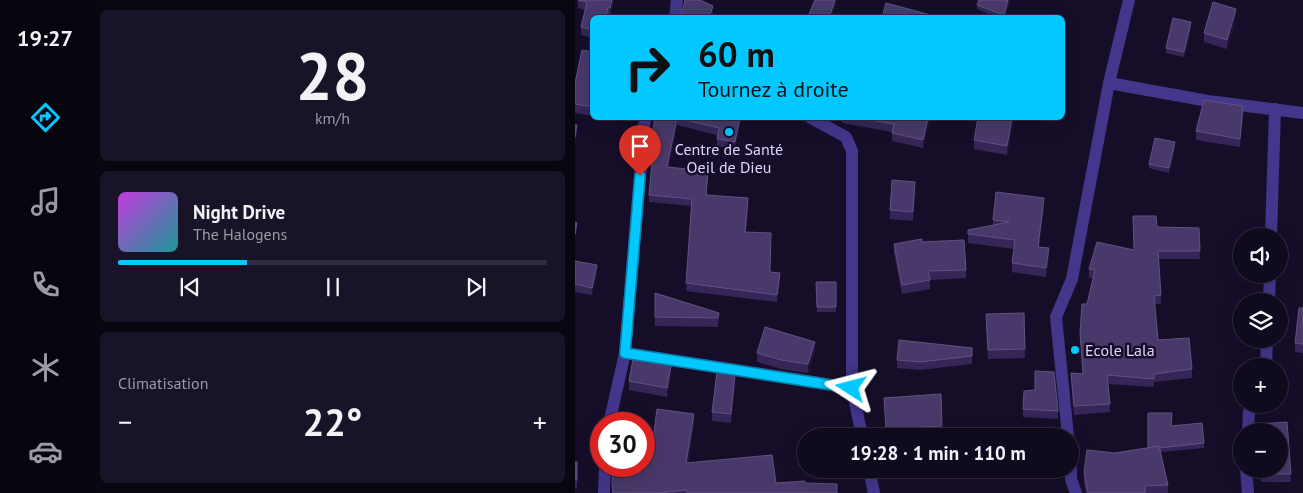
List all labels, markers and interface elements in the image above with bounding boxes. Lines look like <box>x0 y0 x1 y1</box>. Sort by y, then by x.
text: 19:27 <box>17 24 73 52</box>
text: 60 m <box>698 31 775 77</box>
text: 28 <box>296 33 369 117</box>
icon: right <box>615 35 680 100</box>
text: Tournez à droite <box>698 75 849 103</box>
icon: directions <box>28 100 63 135</box>
text: km/h <box>315 108 350 128</box>
pin <box>619 125 661 176</box>
marker: Centre de Santé Oeil de Dieu <box>723 126 735 138</box>
icon: arrive <box>626 132 654 160</box>
place label: Centre de Santé Oeil de Dieu <box>675 139 783 177</box>
icon: music <box>28 184 63 219</box>
text: Night Drive <box>193 200 285 224</box>
text: The Halogens <box>193 224 287 244</box>
map controls <box>1233 228 1288 478</box>
button: sound <box>1233 228 1288 283</box>
icon: phone <box>28 267 63 302</box>
icon: previous <box>176 273 204 301</box>
icon: pause <box>319 273 347 301</box>
icon: next <box>462 273 490 301</box>
button: layers <box>1233 293 1288 348</box>
place label: Ecole Lala <box>1085 340 1155 360</box>
marker: Ecole Lala <box>1069 344 1081 356</box>
icon: climate <box>28 350 63 385</box>
button: + <box>1233 358 1288 413</box>
position arrow <box>824 361 876 413</box>
text: Climatisation <box>118 373 208 393</box>
text: 22° <box>303 397 362 446</box>
text: − <box>118 403 132 440</box>
text: + <box>533 403 547 440</box>
speed limit sign: 30 <box>590 412 655 477</box>
button: − <box>1233 423 1288 478</box>
icon: car <box>28 434 63 469</box>
text: 19:28 · 1 min · 110 m <box>850 441 1026 465</box>

